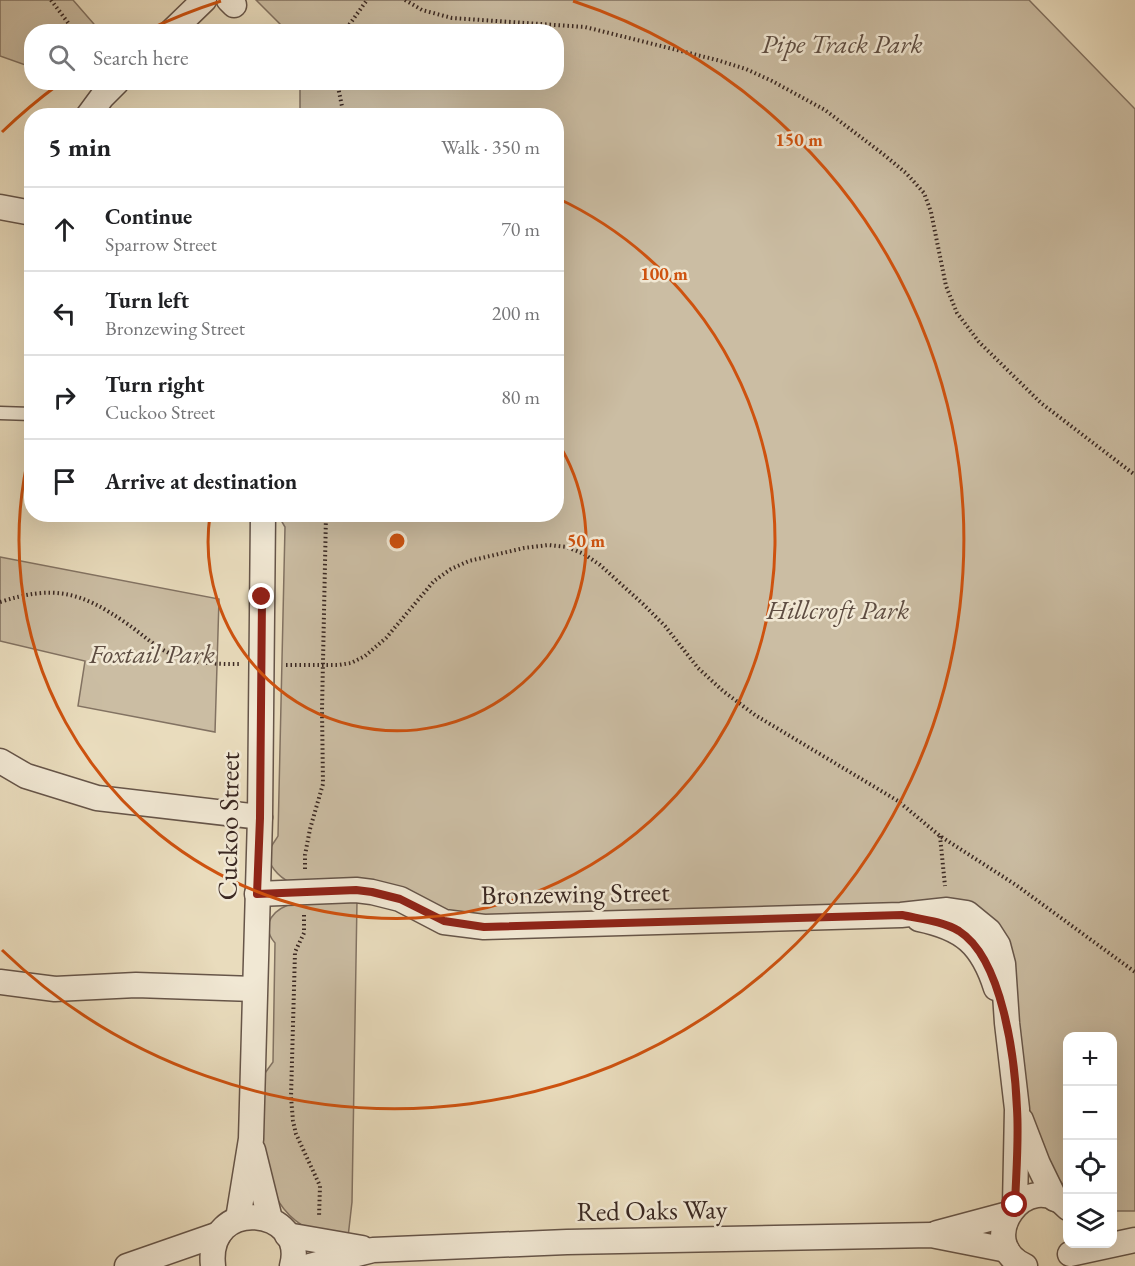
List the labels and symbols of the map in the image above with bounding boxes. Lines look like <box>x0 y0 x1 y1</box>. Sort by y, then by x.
park label: Pipe Track Park <box>761 26 923 61</box>
text: 150 m <box>775 128 823 151</box>
text: 100 m <box>640 262 688 285</box>
text: 50 m <box>567 529 605 552</box>
centre of rings <box>387 531 407 551</box>
route end <box>248 583 274 609</box>
park label: Hillcroft Park <box>766 592 909 627</box>
park label: Foxtail Park <box>88 636 215 671</box>
street label: Cuckoo Street <box>209 751 247 901</box>
street label: Bronzewing Street <box>480 874 670 912</box>
street label: Red Oaks Way <box>576 1191 728 1229</box>
route start <box>1001 1191 1027 1217</box>

